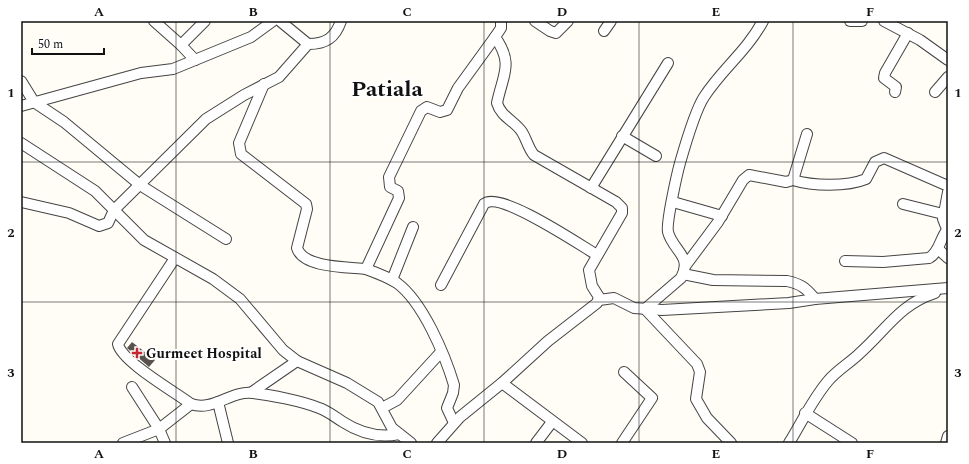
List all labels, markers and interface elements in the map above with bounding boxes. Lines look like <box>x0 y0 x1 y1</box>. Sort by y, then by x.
text: A <box>94 2 104 22</box>
text: B <box>248 2 258 22</box>
text: C <box>402 2 412 22</box>
text: D <box>557 2 567 22</box>
text: E <box>712 2 721 22</box>
text: F <box>866 2 874 22</box>
scale bar <box>32 30 104 56</box>
text: 50 m <box>38 35 63 54</box>
district label: Patiala <box>351 73 424 106</box>
text: 1 <box>7 83 15 103</box>
text: 1 <box>954 83 962 103</box>
text: 2 <box>7 223 15 243</box>
text: 2 <box>954 223 962 243</box>
place label: Gurmeet Hospital <box>146 343 262 364</box>
marker: Gurmeet Hospital <box>131 347 143 359</box>
text: 3 <box>7 363 15 383</box>
text: 3 <box>954 363 962 383</box>
text: A <box>94 444 104 464</box>
text: B <box>248 444 258 464</box>
text: C <box>402 444 412 464</box>
text: D <box>557 444 567 464</box>
text: E <box>712 444 721 464</box>
text: F <box>866 444 874 464</box>

